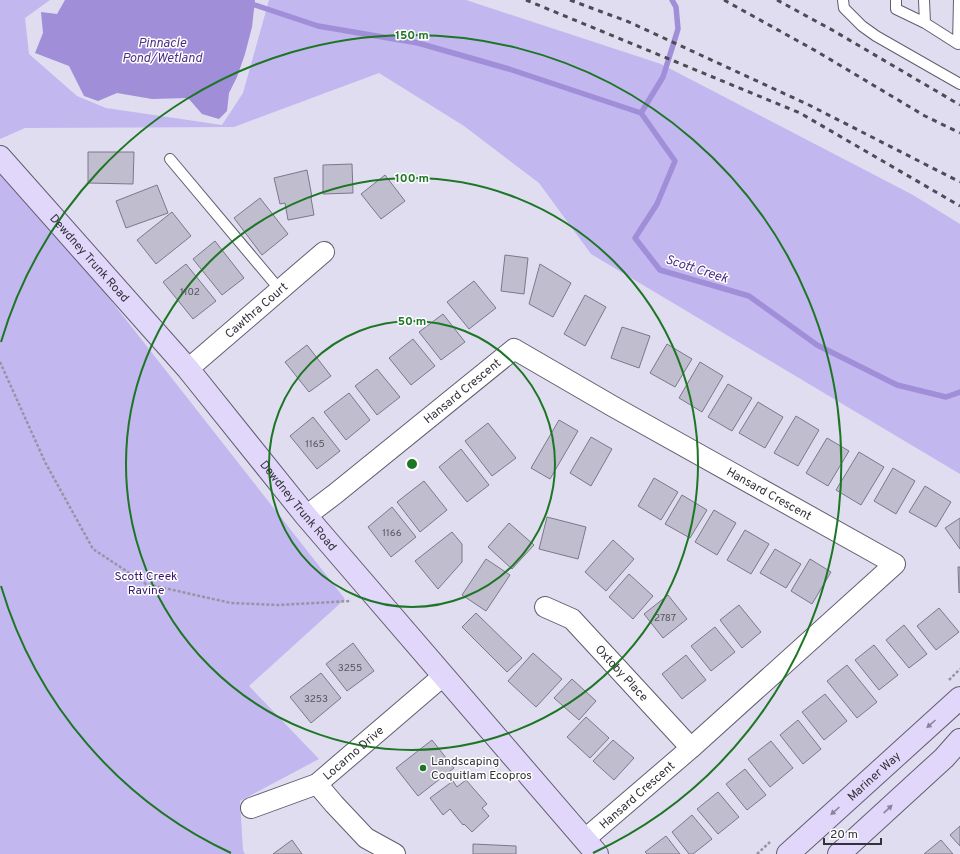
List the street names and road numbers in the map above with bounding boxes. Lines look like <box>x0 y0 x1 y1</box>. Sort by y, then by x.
street label: Dewdney Trunk Road <box>45 211 132 306</box>
street label: Cawthra Court <box>222 279 292 343</box>
street label: Hansard Crescent <box>421 356 505 428</box>
street label: Dewdney Trunk Road <box>256 458 340 555</box>
street label: Hansard Crescent <box>723 464 814 525</box>
street label: Oxtoby Place <box>591 642 651 705</box>
street label: Locarno Drive <box>320 723 388 784</box>
street label: Mariner Way <box>845 748 905 805</box>
street label: Hansard Crescent <box>597 759 679 833</box>

